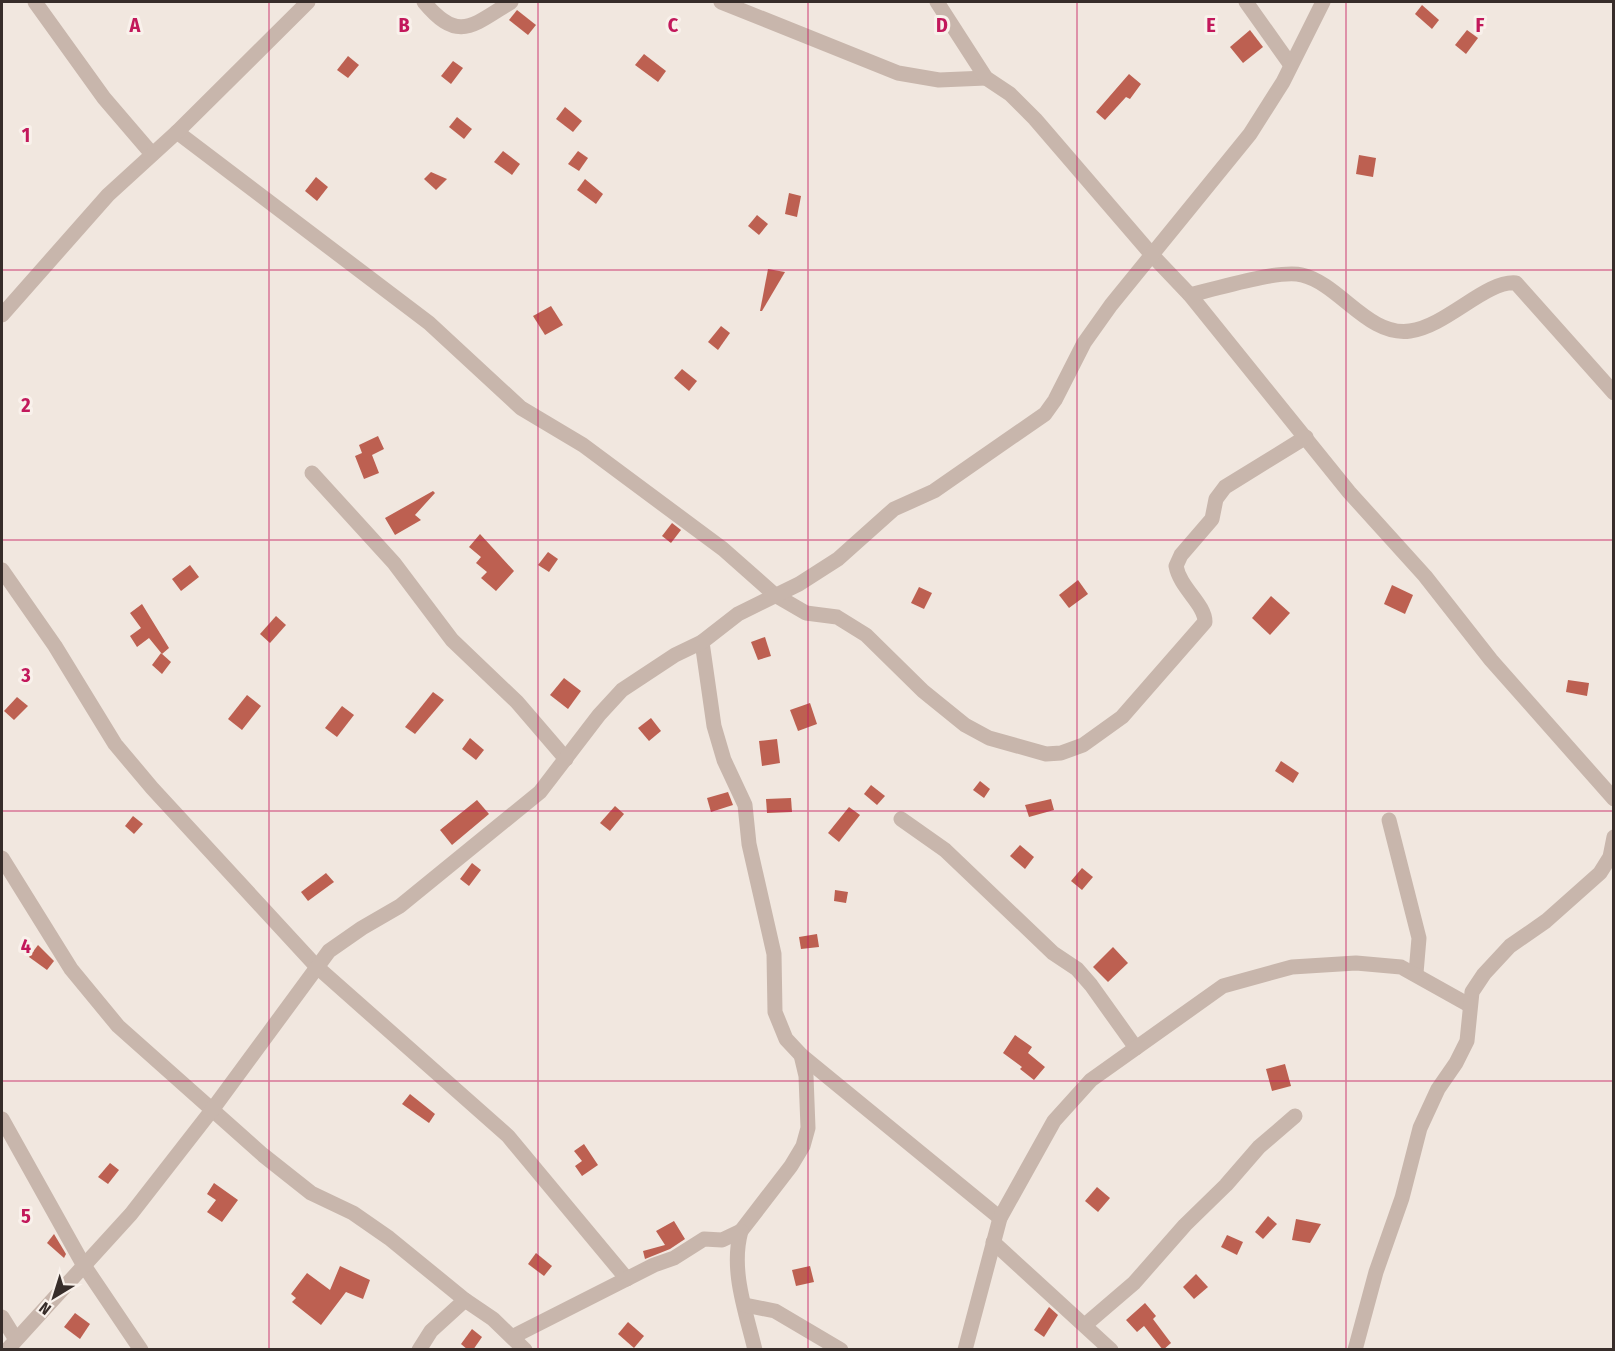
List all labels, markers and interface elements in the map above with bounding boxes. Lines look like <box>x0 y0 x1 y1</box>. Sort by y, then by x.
text: A <box>129 13 142 37</box>
text: B <box>398 13 410 37</box>
text: C <box>668 13 679 37</box>
text: D <box>936 13 948 37</box>
text: E <box>1206 13 1216 37</box>
text: F <box>1476 13 1485 37</box>
text: 1 <box>22 123 30 147</box>
text: 2 <box>20 393 31 417</box>
text: 3 <box>20 663 31 687</box>
text: 4 <box>21 934 31 958</box>
text: 5 <box>21 1204 31 1228</box>
north arrow <box>24 1267 84 1327</box>
text: N <box>35 1298 55 1319</box>

